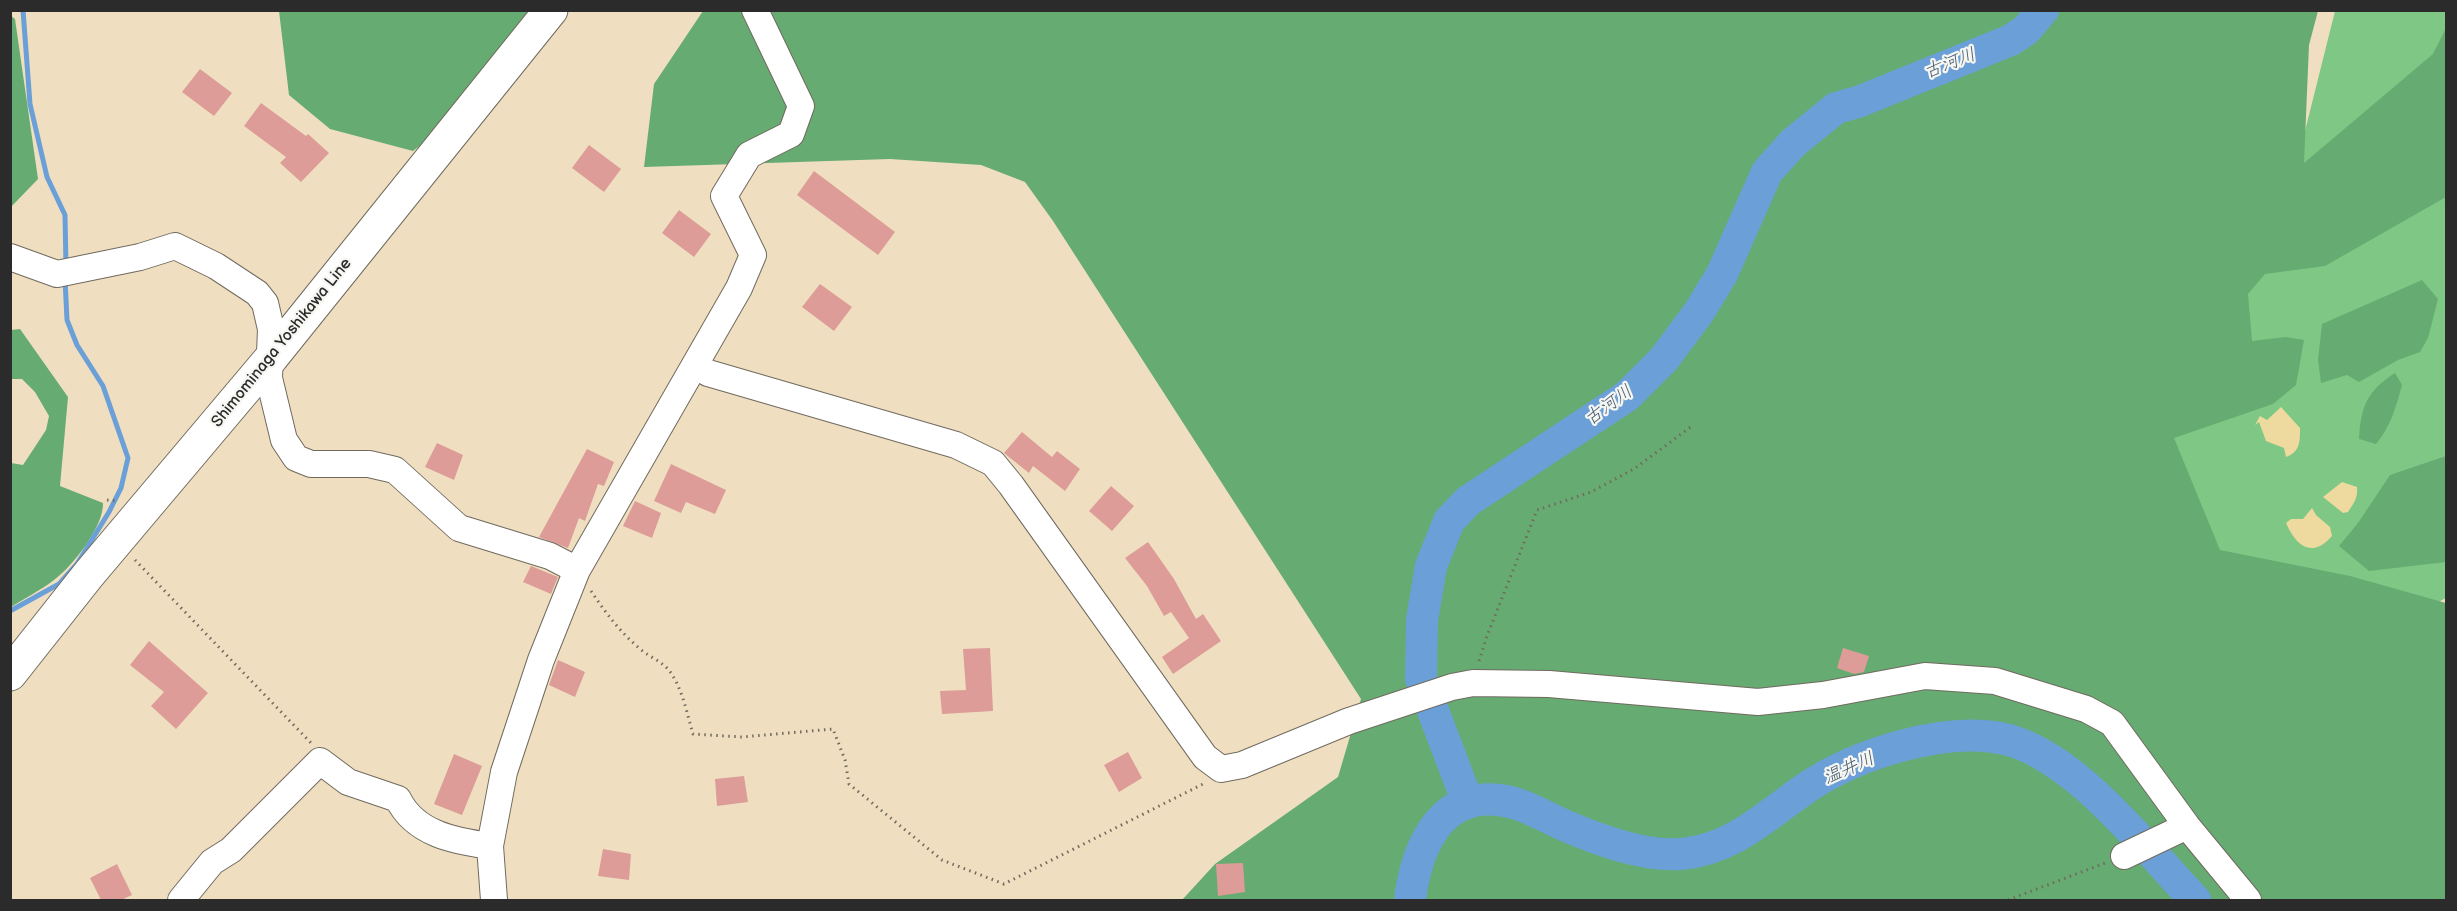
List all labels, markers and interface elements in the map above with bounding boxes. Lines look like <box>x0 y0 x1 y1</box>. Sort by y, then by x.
water label: 古河川 <box>1921 44 1979 84</box>
street label: Shimominaga Yoshikawa Line <box>208 255 356 431</box>
water label: 古河川 <box>1581 381 1637 431</box>
water label: 温井川 <box>1820 748 1878 790</box>

